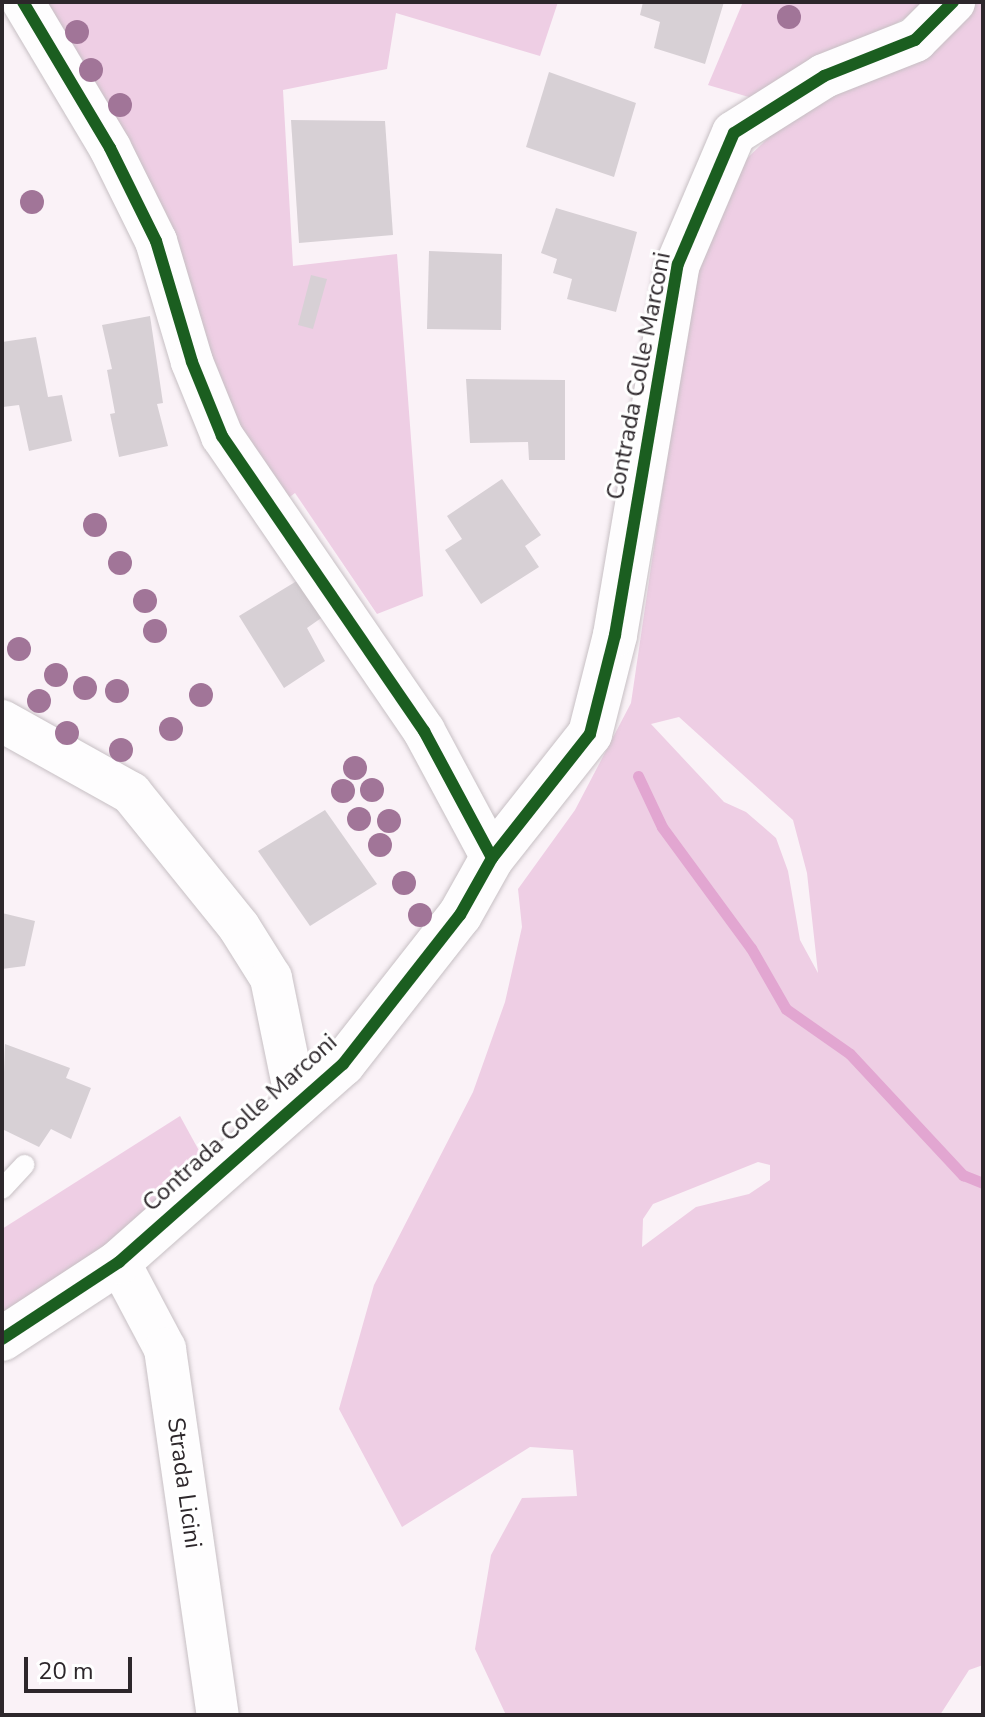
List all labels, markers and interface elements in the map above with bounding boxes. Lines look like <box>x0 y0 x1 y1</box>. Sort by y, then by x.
street label: Contrada Colle Marconi <box>601 250 677 502</box>
street label: Contrada Colle Marconi <box>137 1028 343 1218</box>
street label: Strada Licini <box>161 1416 207 1550</box>
scale bar <box>28 1641 136 1691</box>
text: 20 m <box>38 1655 94 1687</box>

